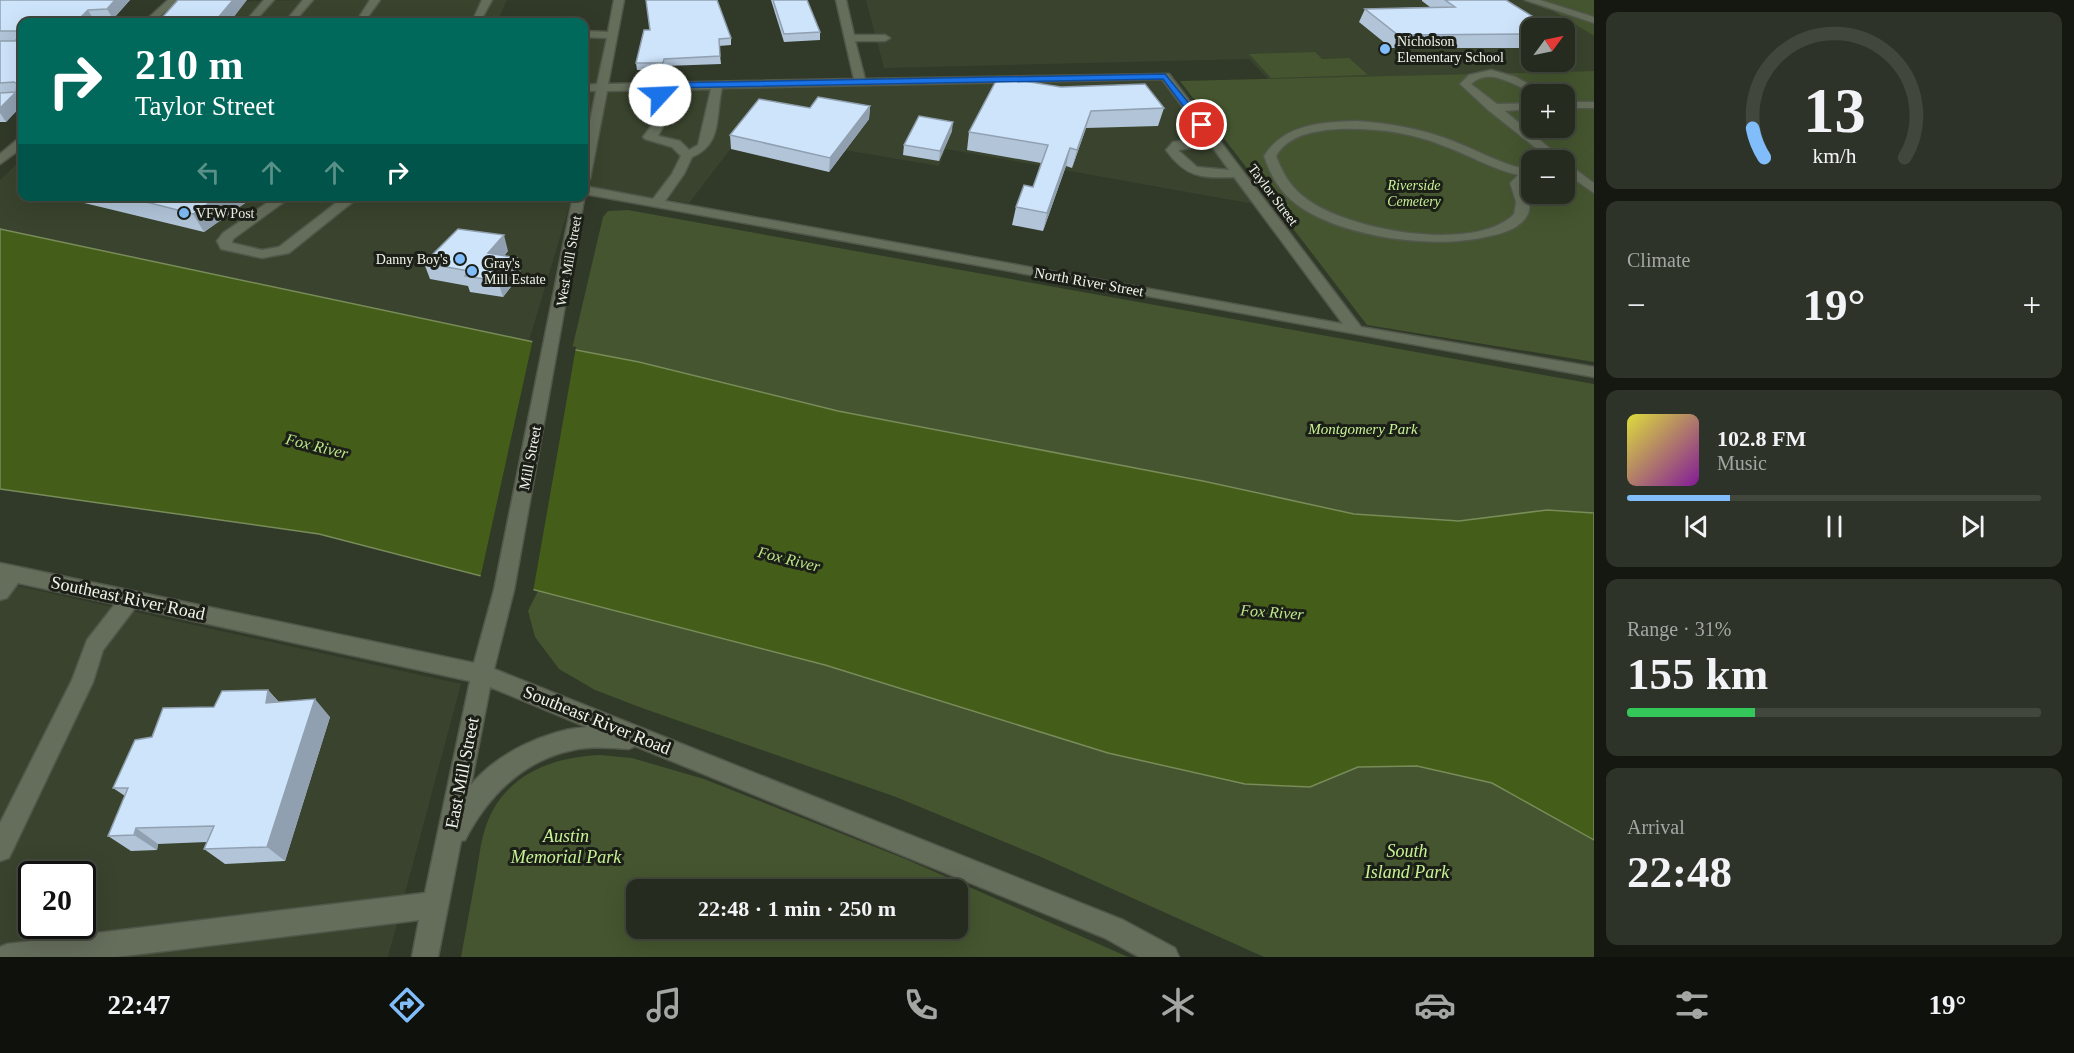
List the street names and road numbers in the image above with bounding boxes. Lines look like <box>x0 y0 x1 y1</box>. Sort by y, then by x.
street label: Taylor Street <box>1245 162 1301 229</box>
street label: West Mill Street <box>554 215 584 307</box>
street label: North River Street <box>1033 265 1146 300</box>
street label: Mill Street <box>516 424 544 491</box>
street label: Southeast River Road <box>49 572 207 624</box>
street label: Southeast River Road <box>520 681 674 759</box>
street label: East Mill Street <box>441 716 483 830</box>

